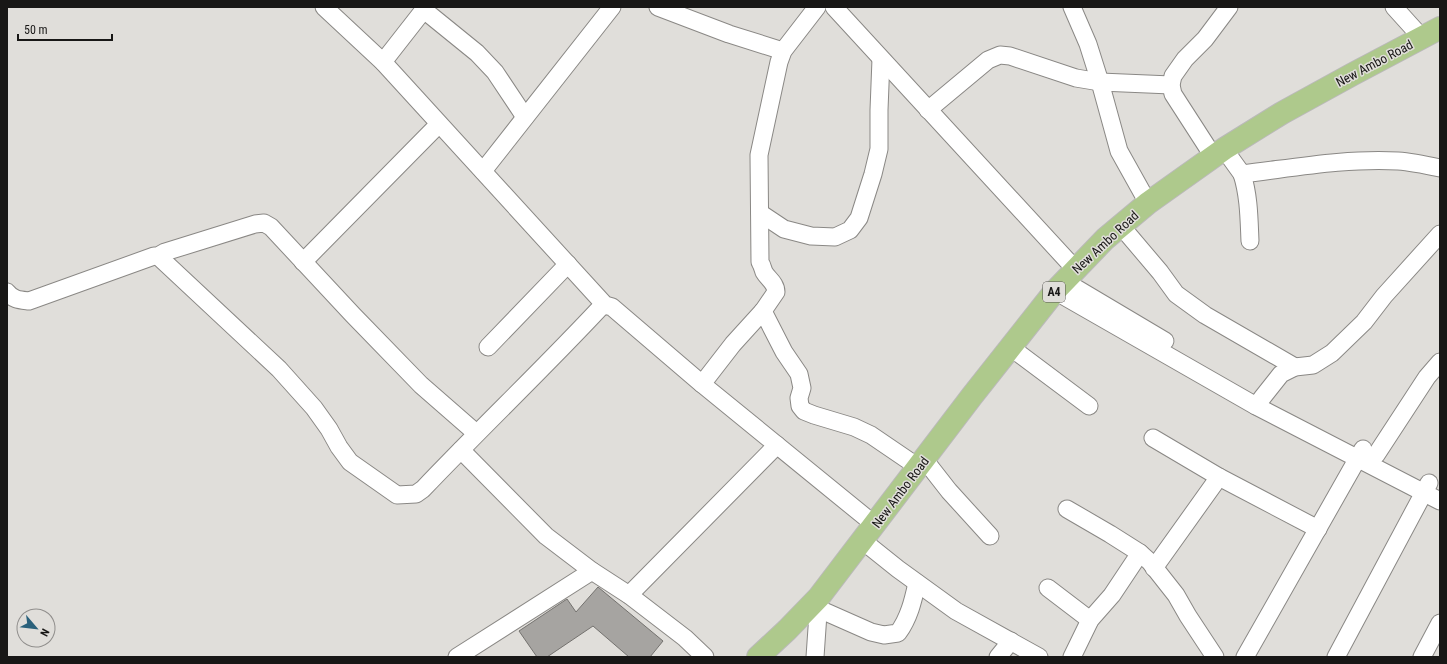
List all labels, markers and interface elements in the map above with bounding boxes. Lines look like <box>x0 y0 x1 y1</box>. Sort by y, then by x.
scale bar <box>18 16 112 42</box>
text: 50 m <box>24 23 48 37</box>
street label: New Ambo Road <box>1333 37 1415 90</box>
street label: New Ambo Road <box>1069 208 1141 277</box>
road number: A4 <box>1043 282 1065 302</box>
street label: New Ambo Road <box>869 454 932 531</box>
north arrow <box>16 608 56 648</box>
text: N <box>37 626 52 639</box>

